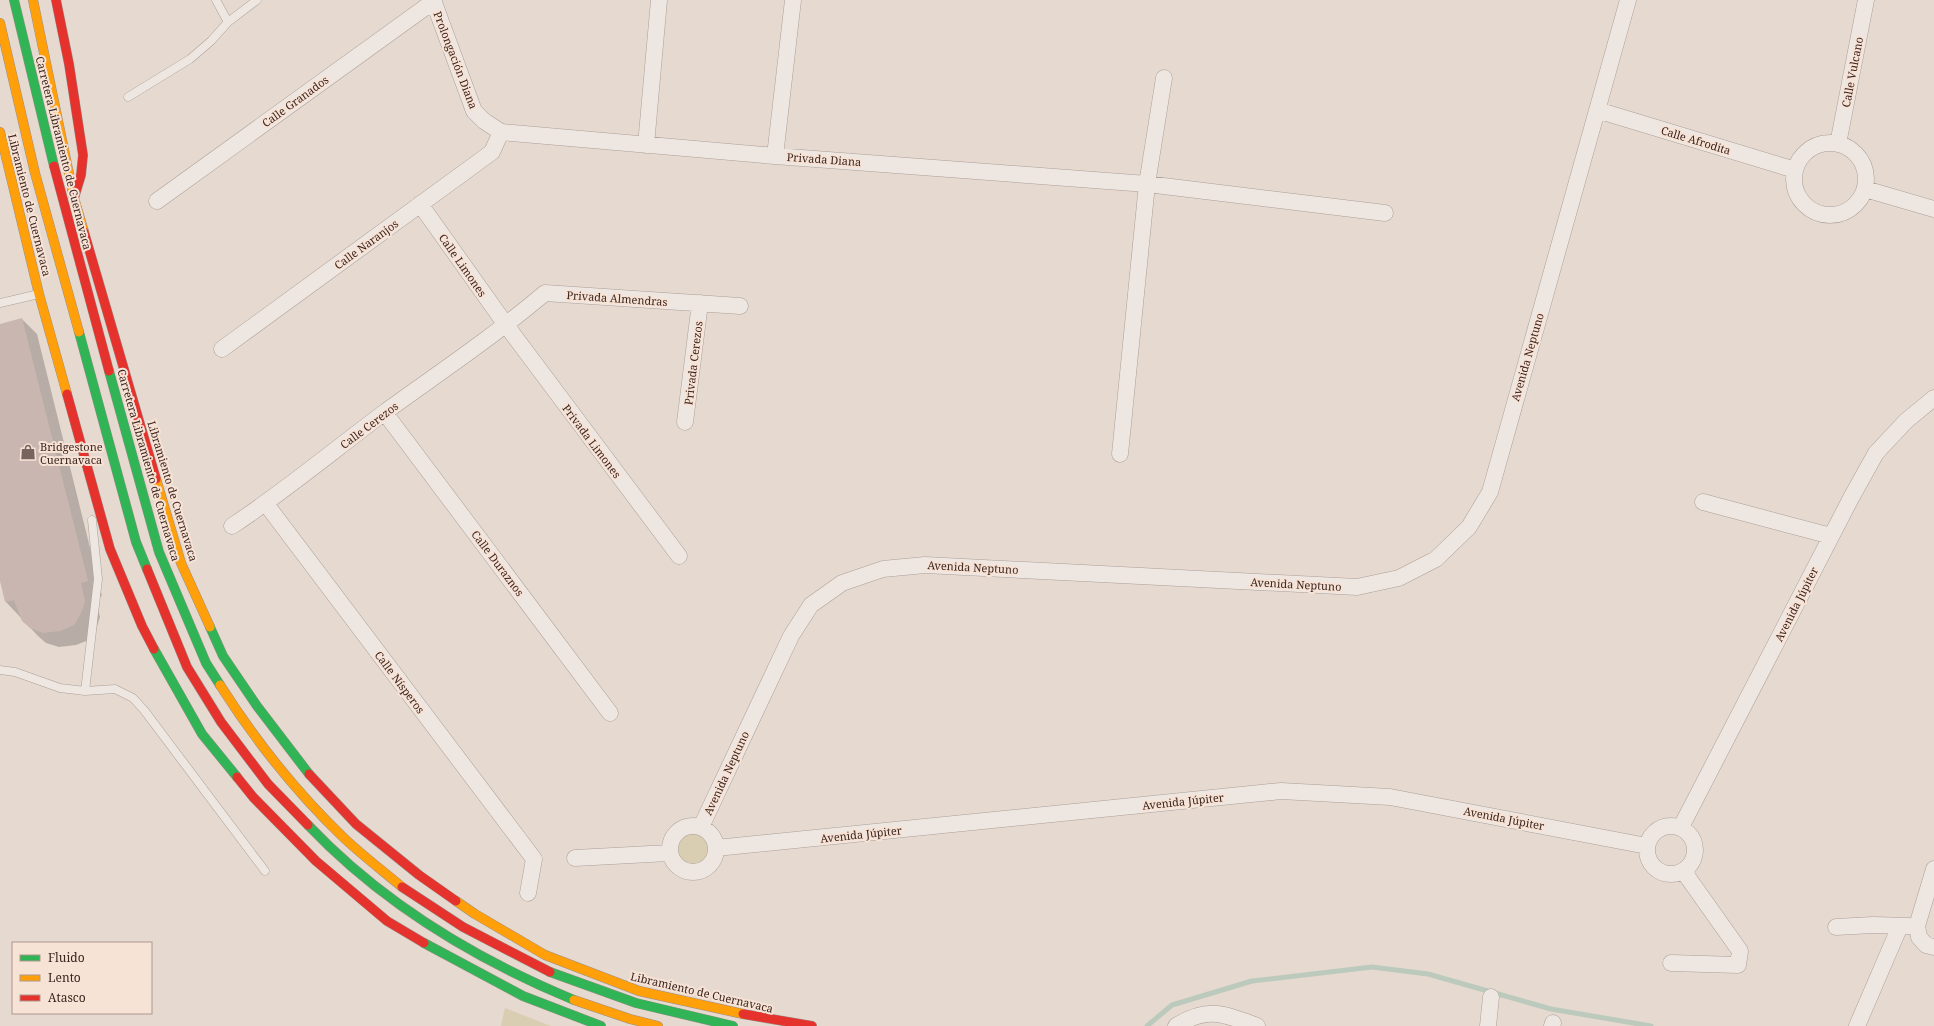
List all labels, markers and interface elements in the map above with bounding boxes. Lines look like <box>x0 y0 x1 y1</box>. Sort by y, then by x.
street label: Prolongación Diana <box>430 9 482 111</box>
street label: Calle Vulcano <box>1838 36 1866 108</box>
street label: Carretera Libramiento de Cuernavaca <box>33 55 95 251</box>
street label: Calle Granados <box>259 72 331 130</box>
street label: Calle Afrodita <box>1659 122 1733 158</box>
street label: Libramiento de Cuernavaca <box>5 132 55 278</box>
street label: Privada Diana <box>786 149 862 169</box>
street label: Calle Naranjos <box>331 216 401 272</box>
street label: Calle Limones <box>436 231 490 299</box>
street label: Privada Almendras <box>566 287 668 309</box>
street label: Avenida Neptuno <box>1507 311 1547 403</box>
street label: Privada Cerezos <box>680 320 706 406</box>
street label: Carretera Libramiento de Cuernavaca <box>115 368 183 562</box>
street label: Calle Cerezos <box>337 398 401 452</box>
street label: Privada Limones <box>559 401 625 481</box>
street label: Libramiento de Cuernavaca <box>145 419 201 563</box>
place label: Bridgestone Cuernavaca <box>40 439 103 467</box>
shop icon: Bridgestone Cuernavaca <box>19 443 37 461</box>
street label: Calle Duraznos <box>468 527 528 599</box>
street label: Avenida Neptuno <box>927 557 1019 577</box>
street label: Avenida Júpiter <box>1771 563 1822 644</box>
street label: Avenida Neptuno <box>1250 574 1342 594</box>
street label: Calle Nísperos <box>372 648 428 716</box>
street label: Avenida Neptuno <box>700 729 752 817</box>
street label: Avenida Júpiter <box>1141 789 1225 813</box>
street label: Avenida Júpiter <box>1462 803 1546 833</box>
street label: Avenida Júpiter <box>819 822 903 846</box>
legend <box>12 942 152 1014</box>
text: Fluido <box>48 949 85 966</box>
street label: Libramiento de Cuernavaca <box>629 968 775 1016</box>
text: Lento <box>48 969 81 986</box>
text: Atasco <box>48 989 86 1006</box>

